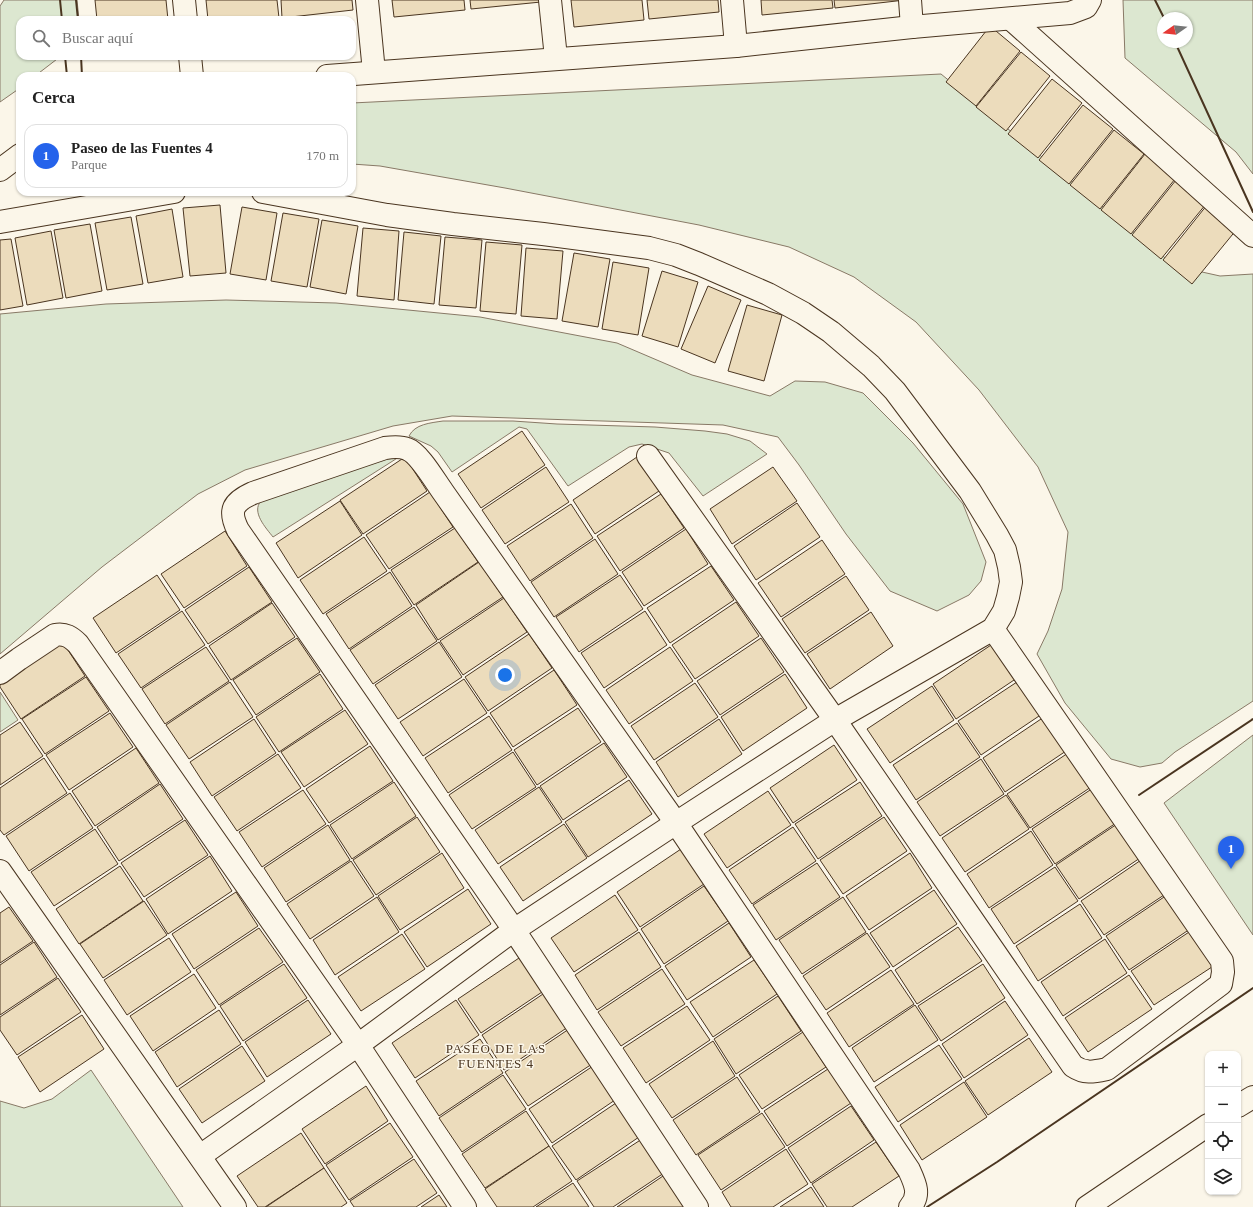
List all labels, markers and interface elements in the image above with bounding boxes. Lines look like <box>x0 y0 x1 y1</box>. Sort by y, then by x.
north arrow <box>1157 12 1193 48</box>
search box <box>16 16 356 60</box>
icon: search <box>30 27 52 49</box>
text: Buscar aquí <box>62 30 133 46</box>
text: Cerca <box>32 88 75 107</box>
text: Paseo de las Fuentes 4 <box>71 140 213 156</box>
text: 1 <box>43 148 49 163</box>
text: 170 m <box>306 148 339 163</box>
text: Parque <box>71 157 107 172</box>
your location <box>495 665 515 685</box>
pin: 1 <box>1218 836 1244 869</box>
district label: PASEO DE LAS FUENTES 4 <box>446 1041 546 1071</box>
map controls <box>1205 1051 1241 1195</box>
button: + <box>1205 1051 1241 1087</box>
button: − <box>1205 1087 1241 1123</box>
button: locate <box>1205 1123 1241 1159</box>
button: layers <box>1205 1159 1241 1195</box>

